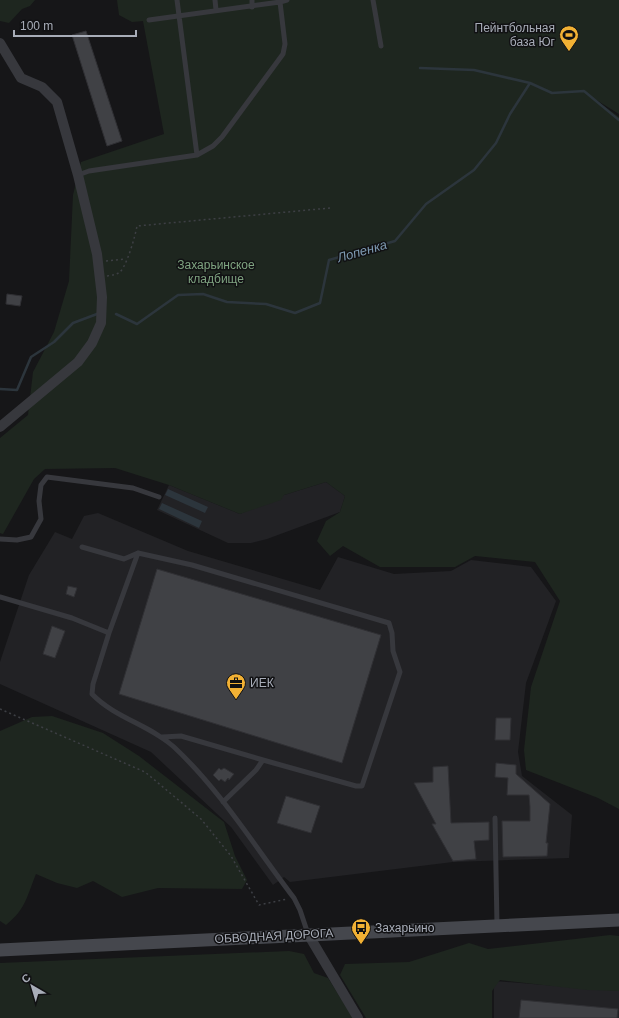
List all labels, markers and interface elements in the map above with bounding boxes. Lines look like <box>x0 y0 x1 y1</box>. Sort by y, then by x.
scale bar <box>14 12 136 38</box>
text: 100 m <box>20 19 53 33</box>
place label: Пейнтбольная база Юг <box>475 21 556 49</box>
sports icon: Пейнтбольная база Юг <box>558 24 580 52</box>
water label: Лопенка <box>334 237 389 266</box>
park label: Захарьинское кладбище <box>177 258 255 286</box>
office icon: ИЕК <box>225 672 247 700</box>
place label: ИЕК <box>250 676 274 690</box>
bus stop icon: Захарьино <box>350 917 372 945</box>
place label: Захарьино <box>375 921 435 935</box>
street label: ОБВОДНАЯ ДОРОГА <box>214 926 334 946</box>
north arrow <box>12 966 52 1006</box>
text: С <box>19 971 33 985</box>

